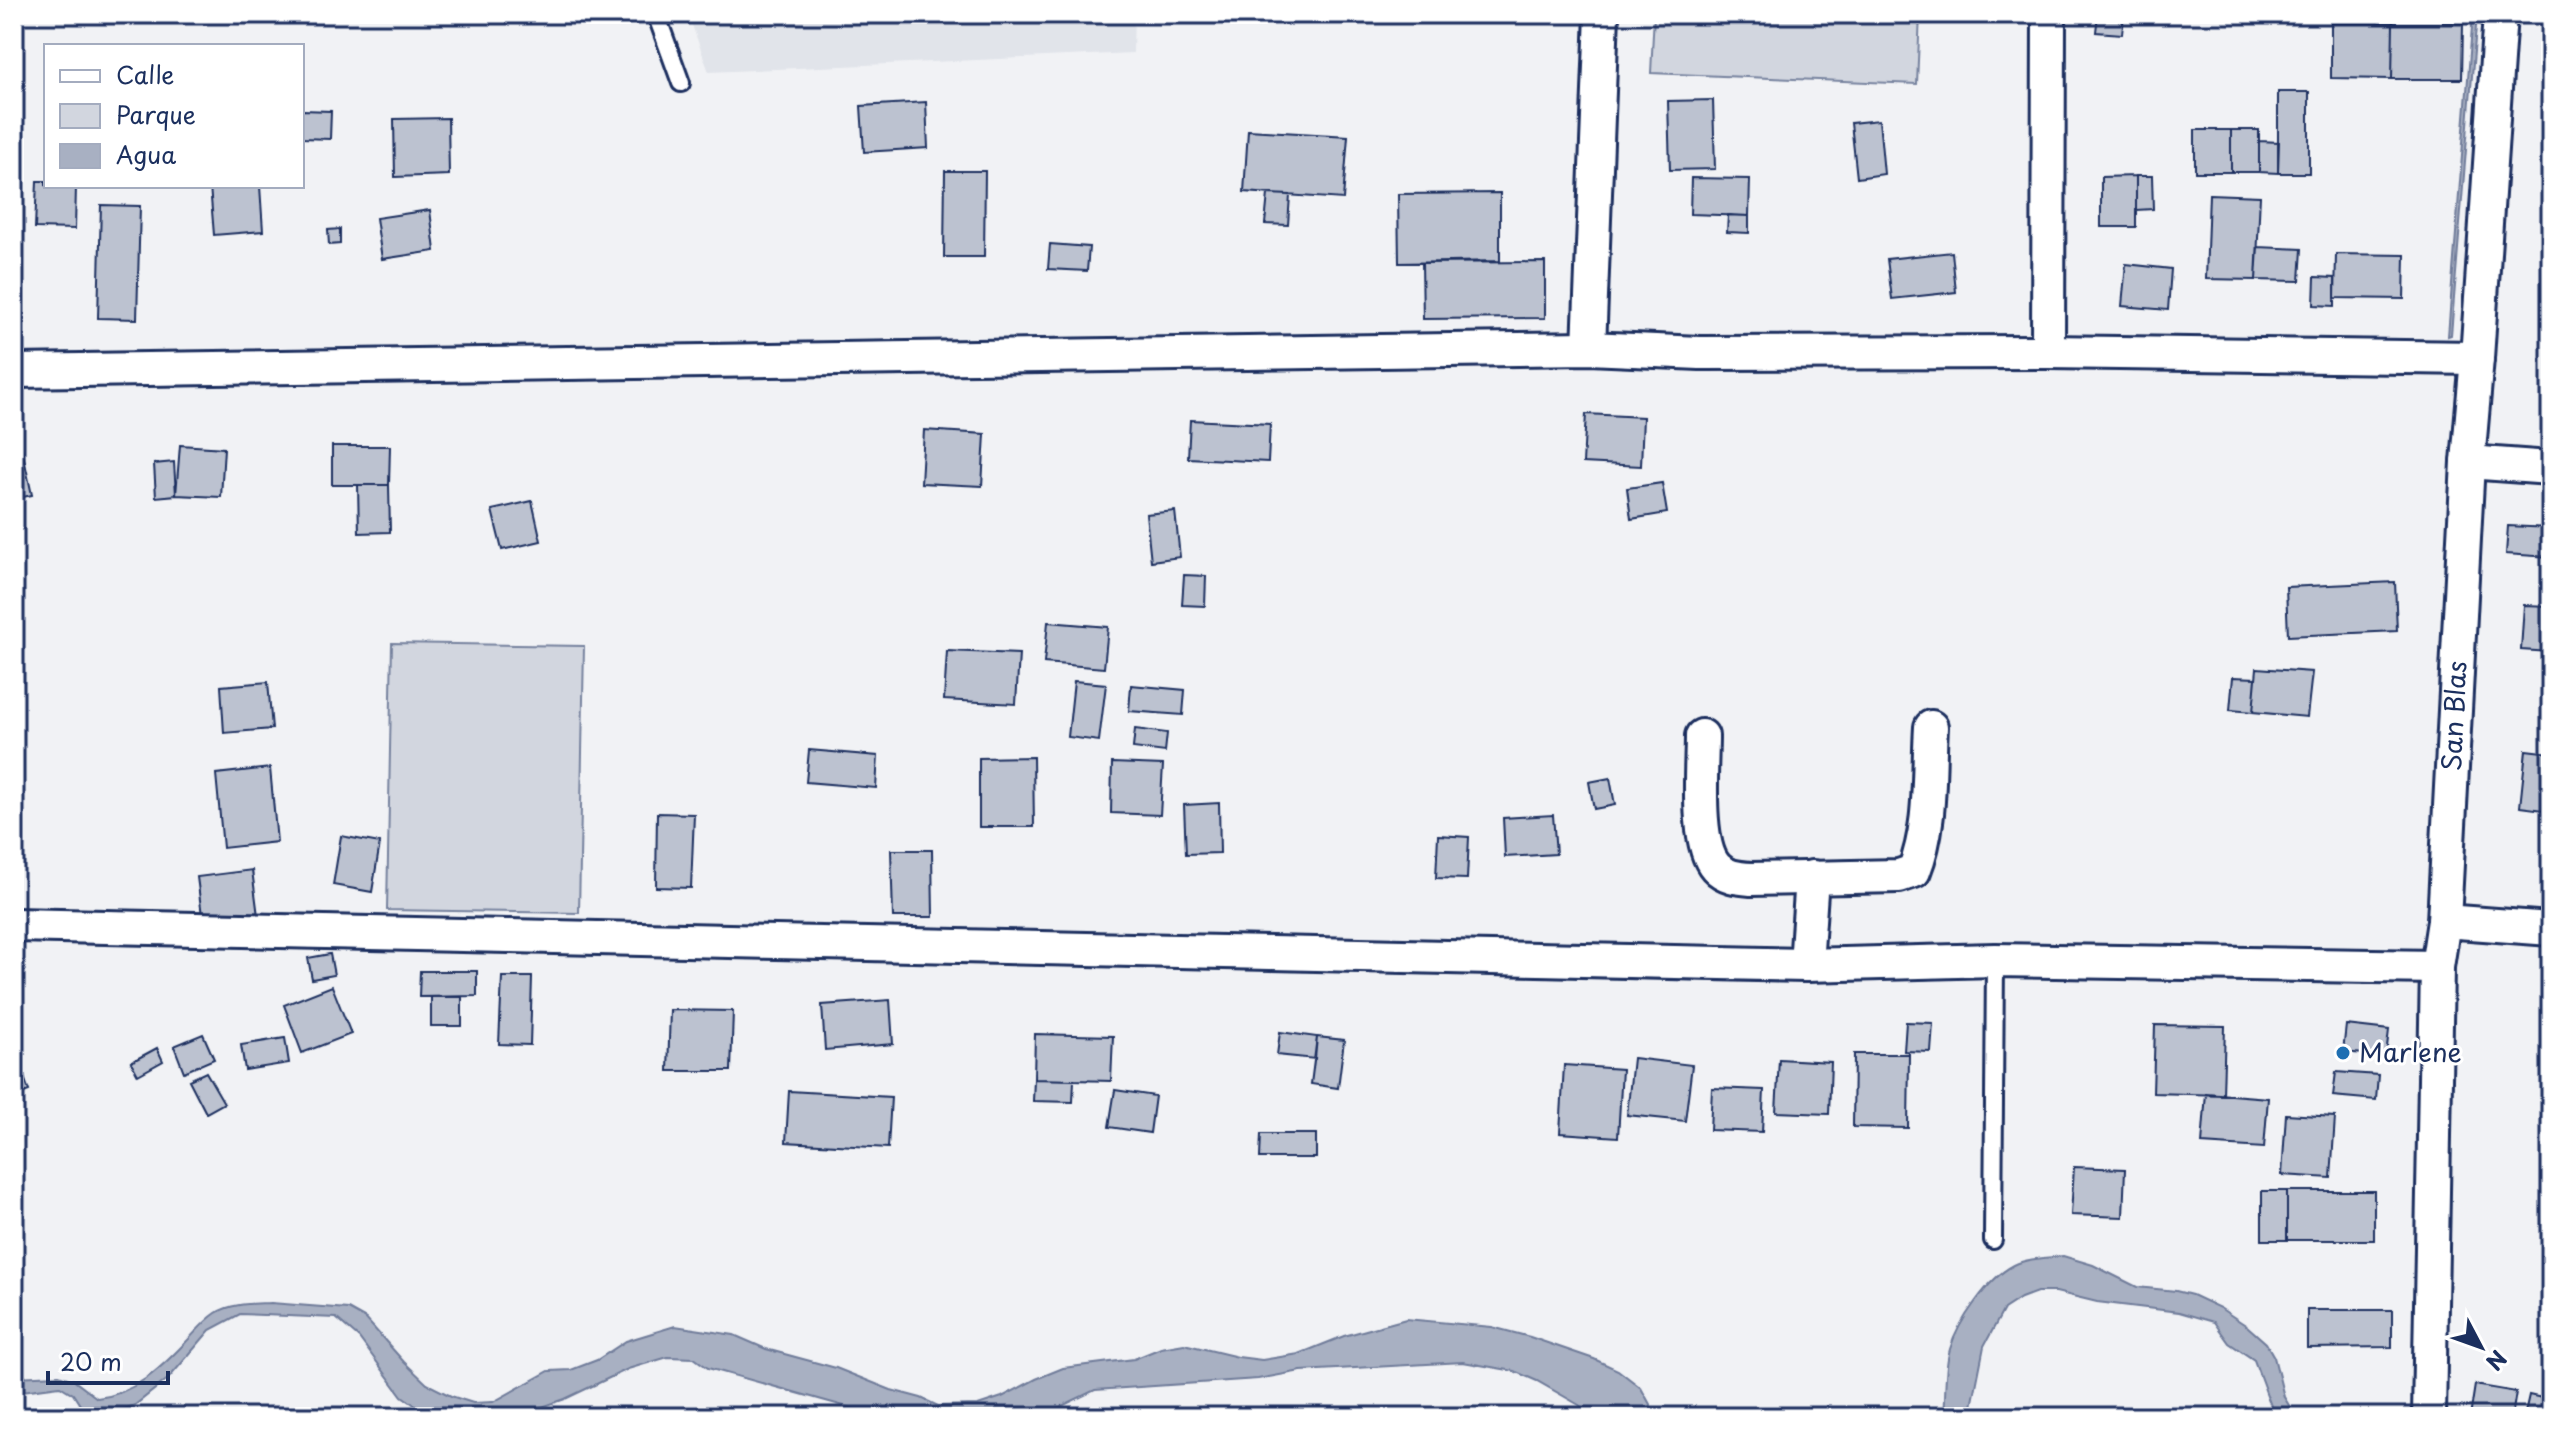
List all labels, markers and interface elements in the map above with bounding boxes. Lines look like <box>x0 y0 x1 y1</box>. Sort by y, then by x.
legend <box>44 44 304 188</box>
text: Calle <box>116 56 174 92</box>
text: Parque <box>116 96 196 132</box>
text: Agua <box>116 136 176 172</box>
street label: San Blas <box>2431 660 2476 772</box>
place label: Marlene <box>2359 1032 2462 1071</box>
marker: Marlene <box>2334 1044 2352 1062</box>
north arrow <box>2441 1307 2521 1387</box>
scale bar <box>48 1335 168 1385</box>
text: 20 m <box>60 1343 122 1379</box>
text: N <box>2479 1344 2515 1379</box>

